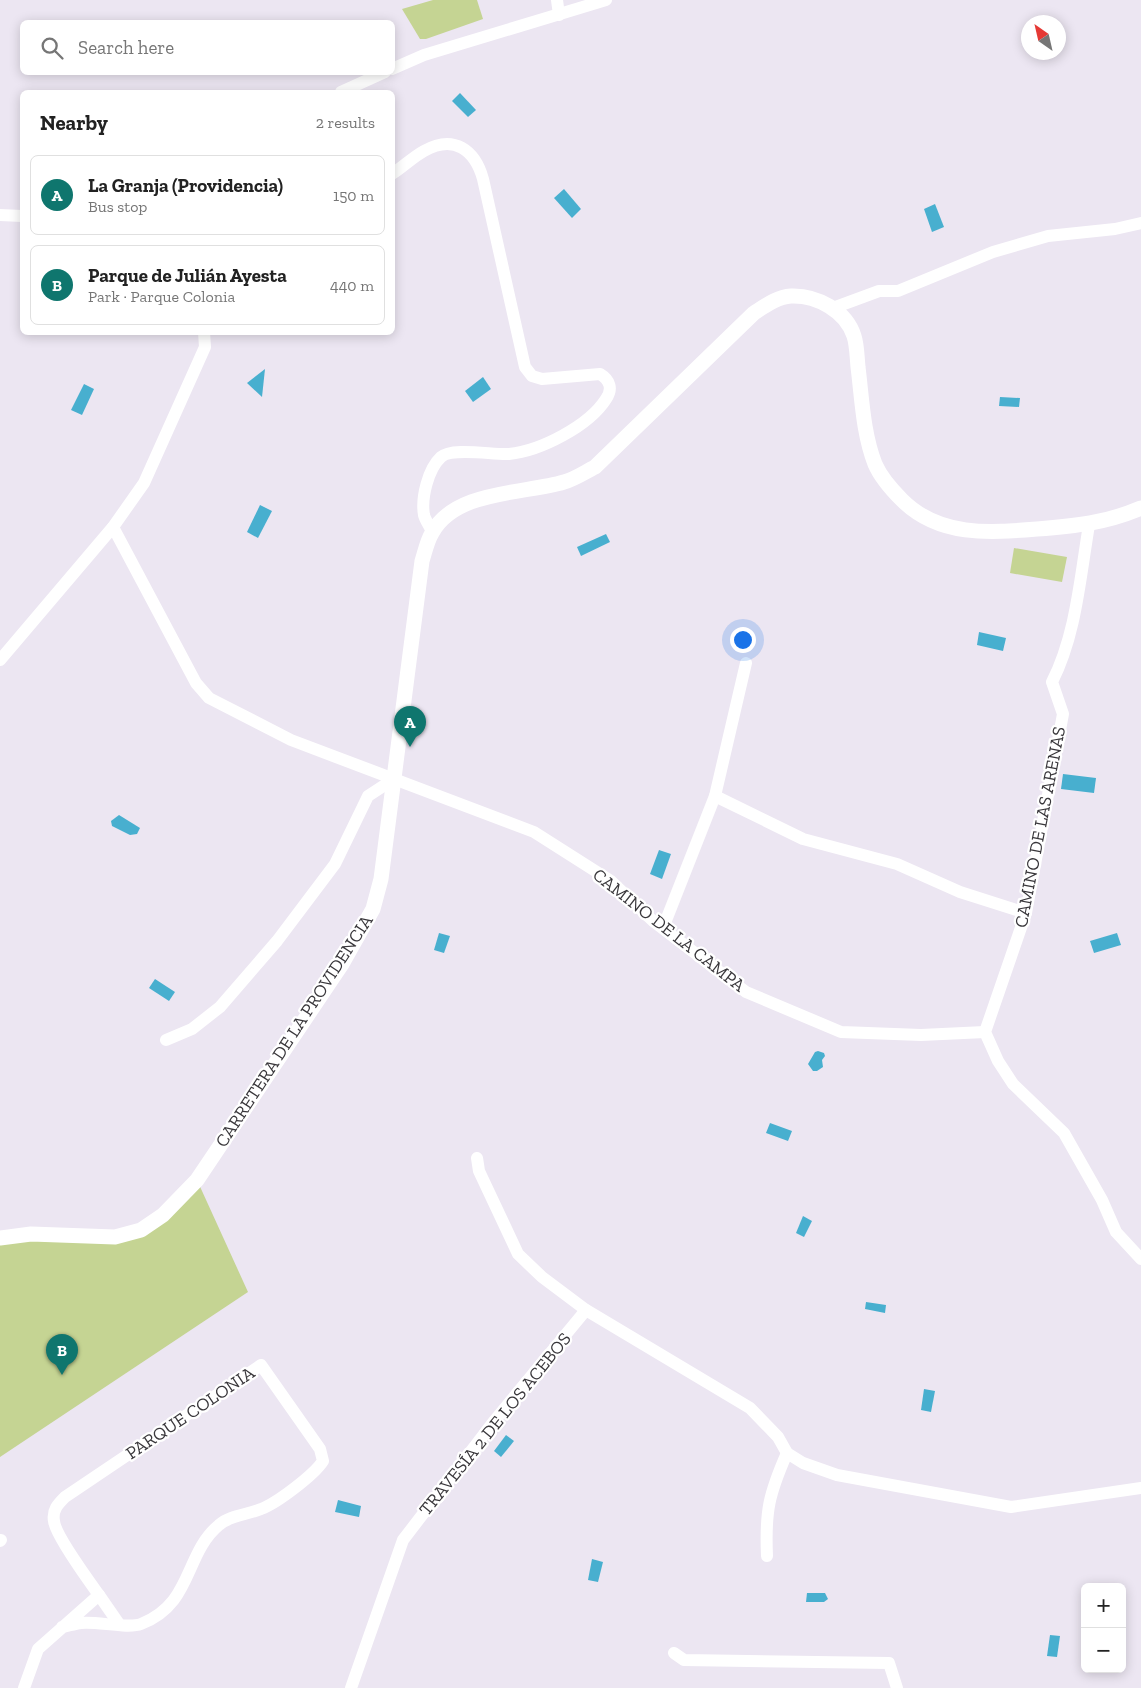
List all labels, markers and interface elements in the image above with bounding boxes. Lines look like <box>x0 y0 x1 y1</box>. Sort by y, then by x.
north arrow <box>1021 15 1066 60</box>
search box <box>20 20 395 75</box>
icon: search <box>38 34 66 62</box>
text: Search here <box>78 36 174 59</box>
text: Nearby <box>40 110 108 135</box>
text: 2 results <box>316 113 375 132</box>
text: La Granja (Providencia) <box>88 174 283 197</box>
text: A <box>52 186 63 205</box>
text: 150 m <box>333 186 374 205</box>
text: Bus stop <box>88 197 147 216</box>
text: Parque de Julián Ayesta <box>88 264 287 287</box>
text: B <box>52 276 62 295</box>
text: 440 m <box>330 276 374 295</box>
text: Park · Parque Colonia <box>88 287 235 306</box>
your location <box>730 627 756 653</box>
pin: A <box>394 706 426 747</box>
street label: CAMINO DE LAS ARENAS <box>1010 725 1070 929</box>
street label: CAMINO DE LA CAMPA <box>588 864 750 997</box>
street label: CARRETERA DE LA PROVIDENCIA <box>211 910 378 1151</box>
street label: TRAVESÍA 2 DE LOS ACEBOS <box>414 1328 576 1520</box>
pin: B <box>46 1334 78 1375</box>
street label: PARQUE COLONIA <box>121 1362 259 1464</box>
map controls <box>1081 1583 1126 1673</box>
button: + <box>1081 1583 1126 1628</box>
button: − <box>1081 1628 1126 1673</box>

